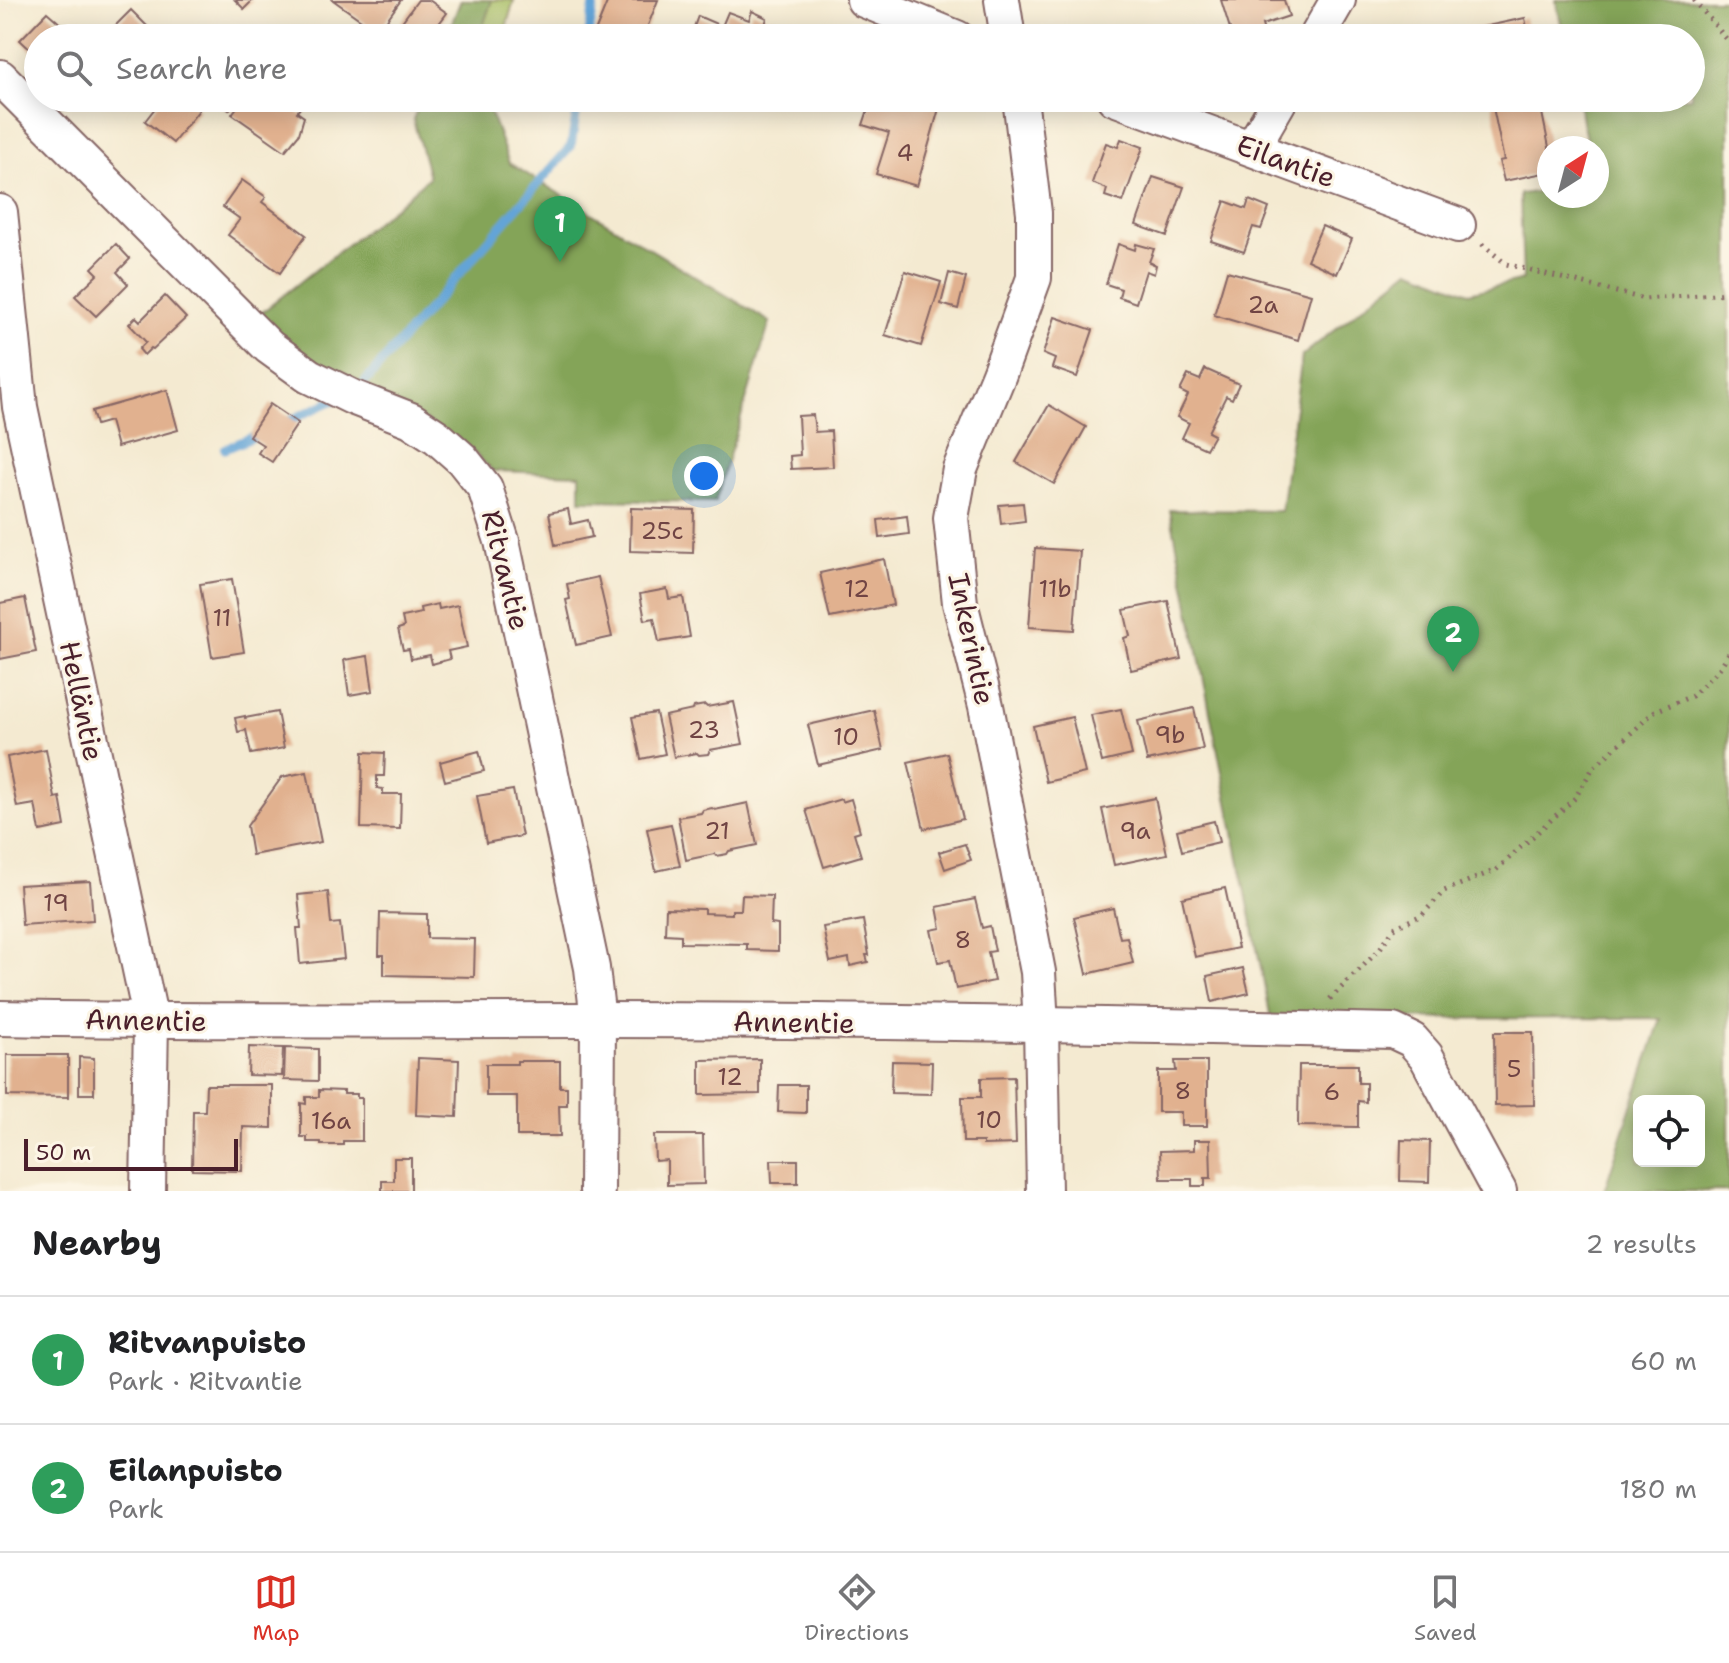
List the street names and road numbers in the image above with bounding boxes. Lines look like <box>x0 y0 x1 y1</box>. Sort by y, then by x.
street label: Eilantie <box>1231 126 1341 196</box>
street label: Ritvantie <box>473 506 539 634</box>
street label: Inkerintie <box>939 570 1005 708</box>
street label: Helläntie <box>51 638 113 764</box>
street label: Annentie <box>85 1000 207 1040</box>
street label: Annentie <box>733 1002 855 1042</box>

